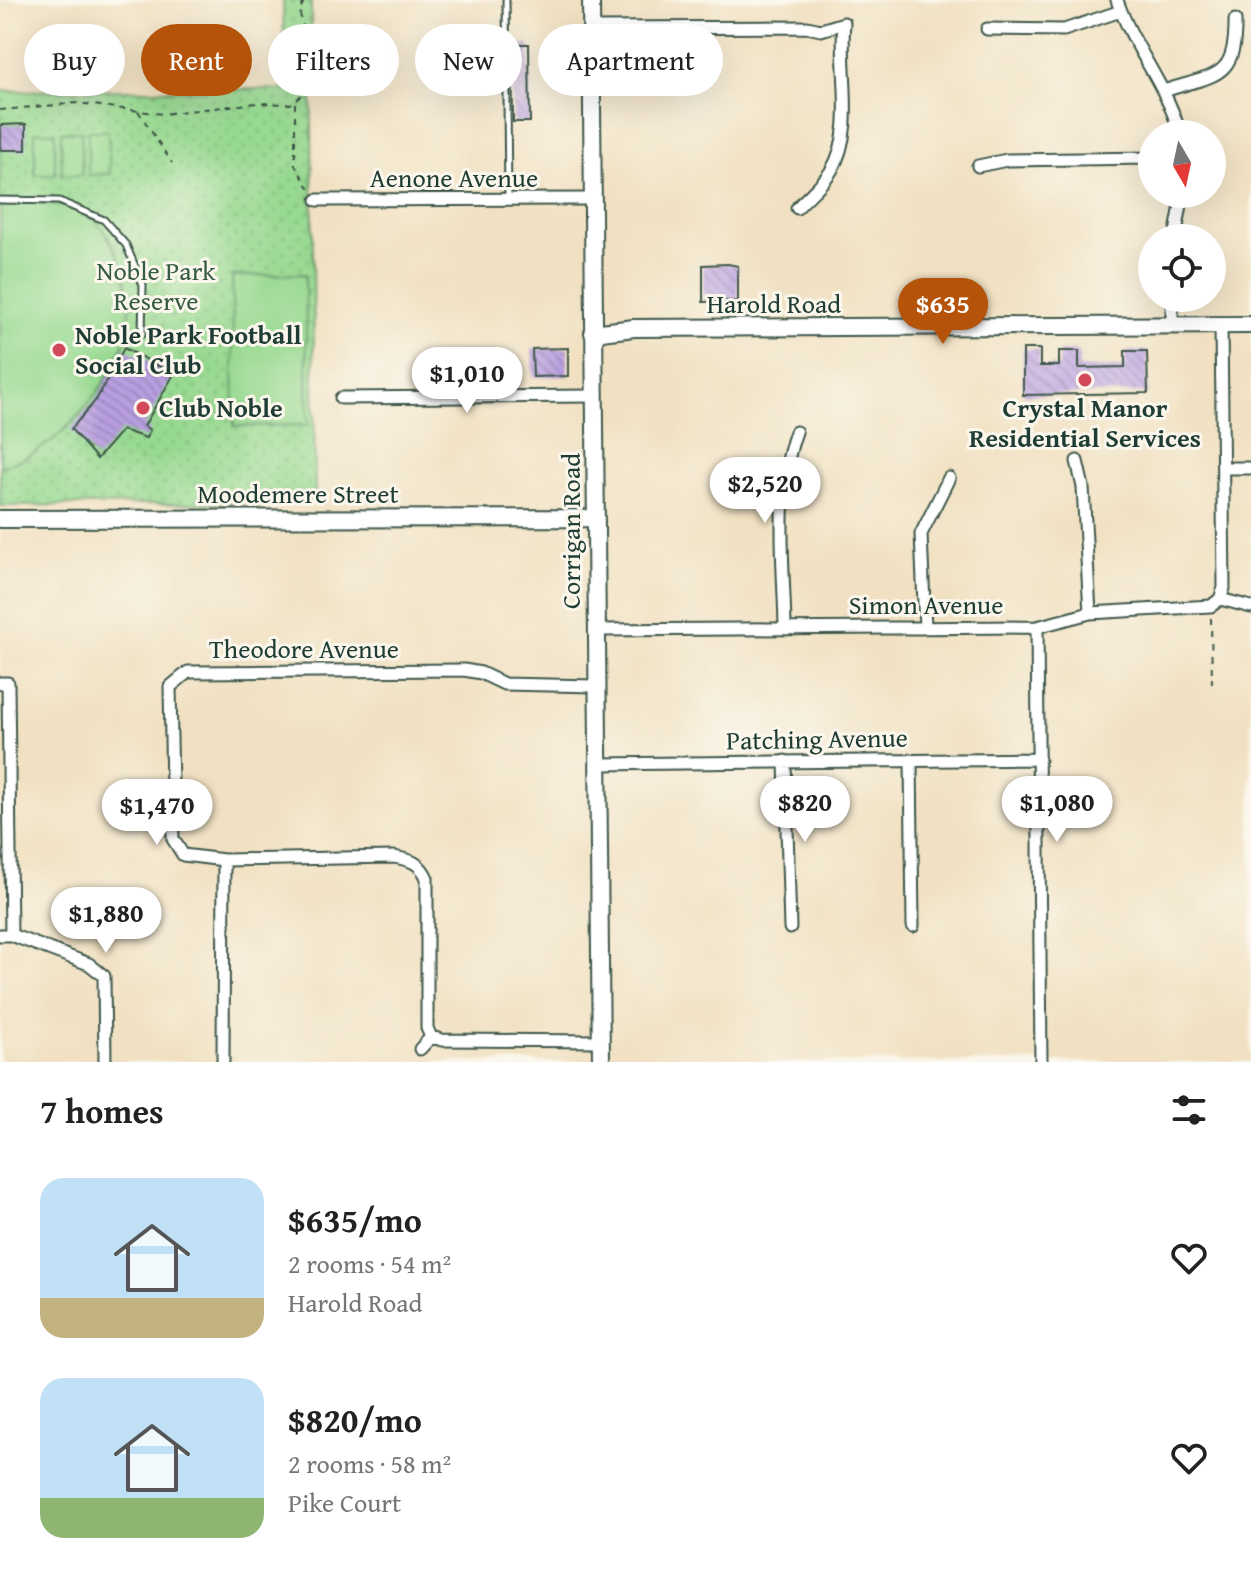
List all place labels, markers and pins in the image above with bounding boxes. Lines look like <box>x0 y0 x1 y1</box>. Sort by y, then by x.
pin: $635 <box>896 278 990 346</box>
place label: Noble Park Football Social Club <box>75 315 302 384</box>
marker: Noble Park Football Social Club <box>50 341 68 359</box>
pin: $1,010 <box>402 347 532 415</box>
marker: Crystal Manor Residential Services <box>1076 371 1094 389</box>
place label: Club Noble <box>159 388 283 427</box>
place label: Crystal Manor Residential Services <box>969 388 1201 457</box>
marker: Club Noble <box>134 399 152 417</box>
pin: $2,520 <box>700 457 830 525</box>
pin: $820 <box>758 776 852 844</box>
pin: $1,080 <box>992 776 1122 844</box>
pin: $1,470 <box>92 779 222 847</box>
pin: $1,880 <box>41 887 171 955</box>

